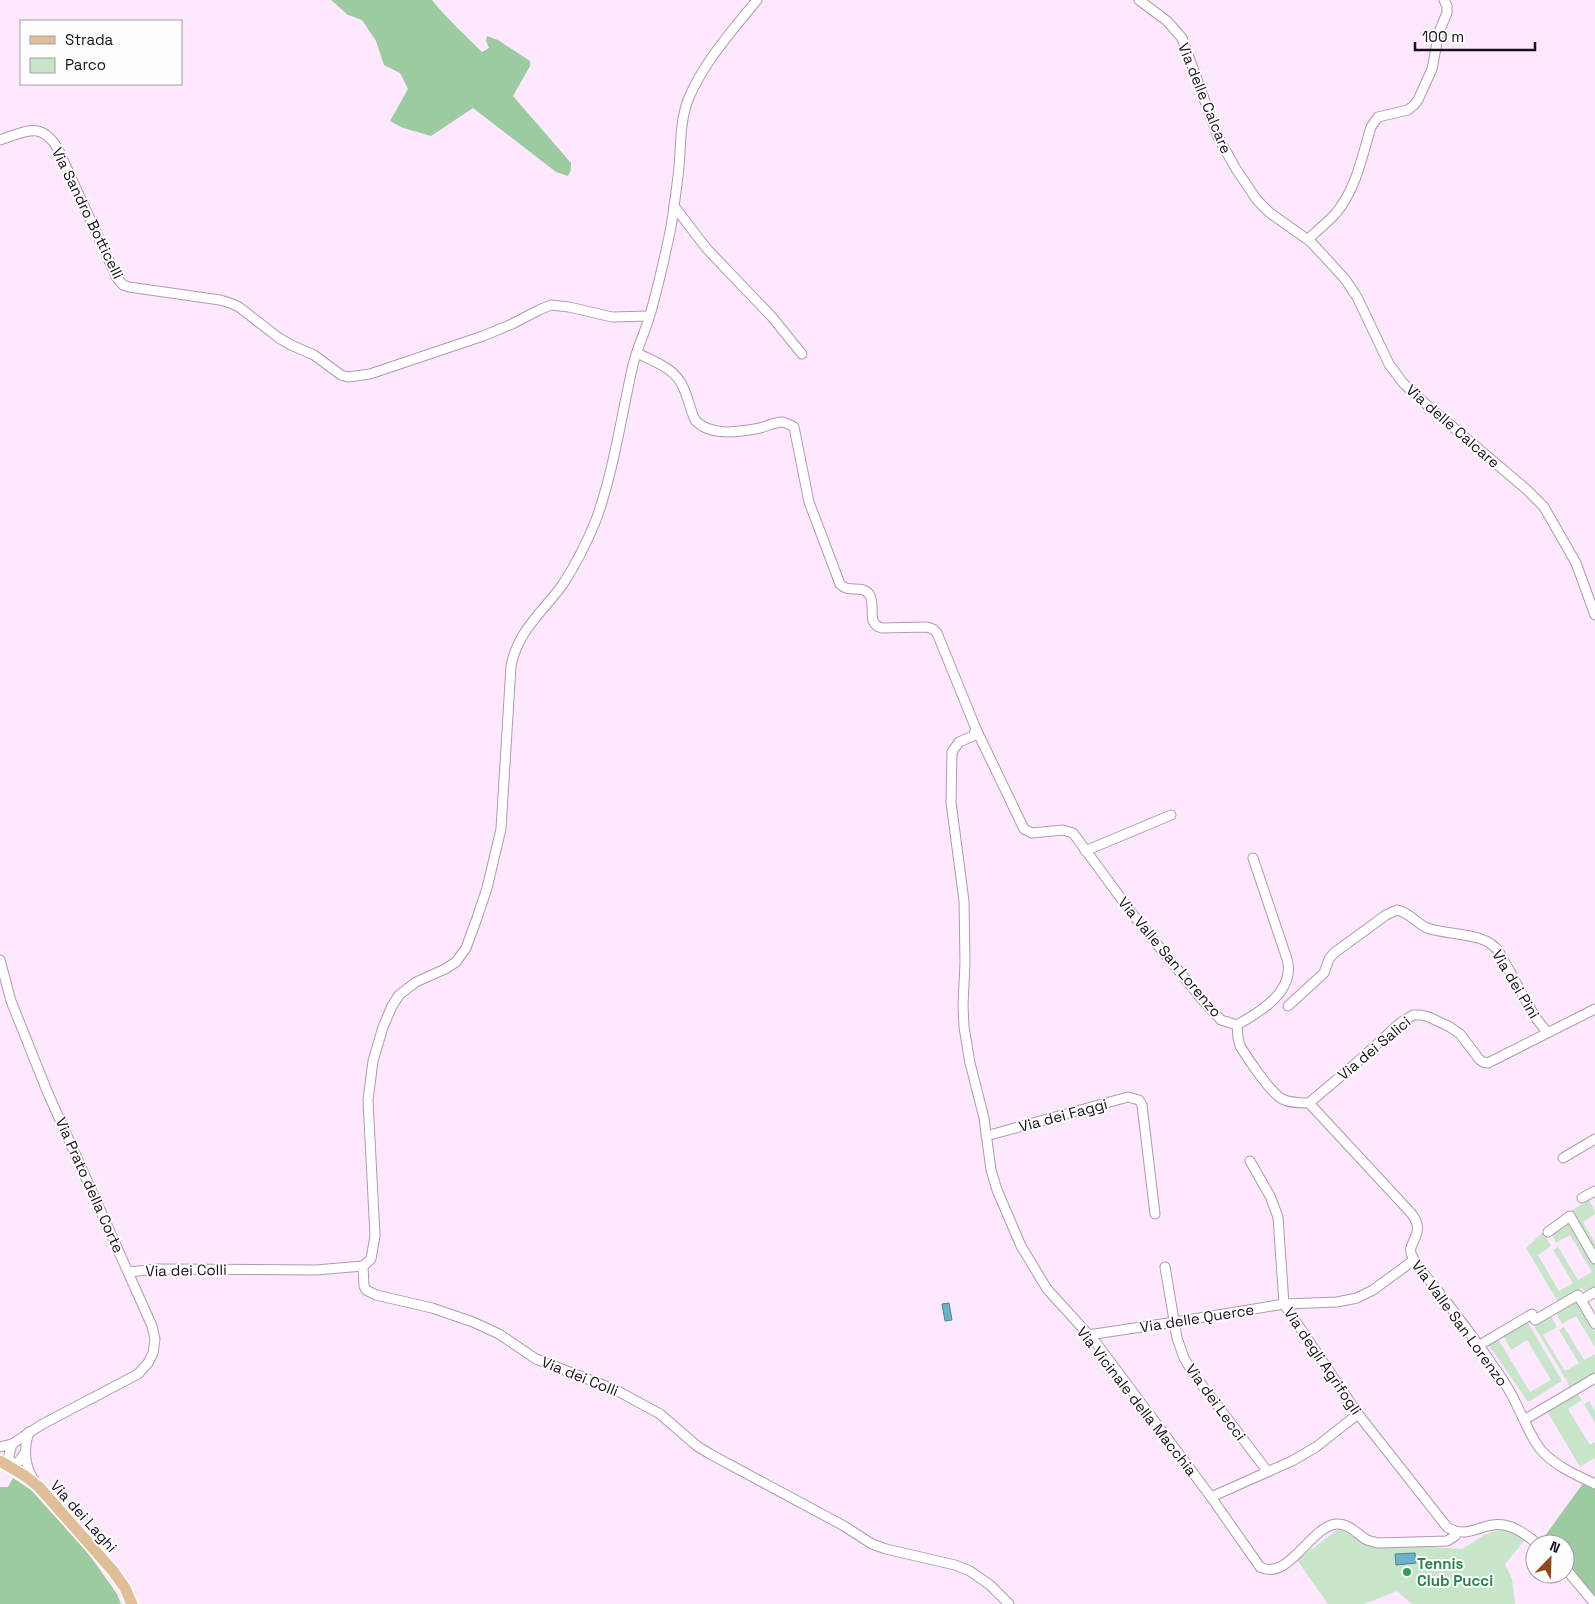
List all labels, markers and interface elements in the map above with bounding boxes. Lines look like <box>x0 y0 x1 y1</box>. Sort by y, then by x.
legend <box>20 20 182 85</box>
scale bar <box>1415 20 1535 52</box>
text: 100 m <box>1422 27 1464 46</box>
text: Strada <box>65 30 114 49</box>
street label: Via delle Calcare <box>1174 40 1236 156</box>
text: Parco <box>65 55 106 74</box>
street label: Via Sandro Botticelli <box>48 144 128 282</box>
street label: Via delle Calcare <box>1402 380 1504 472</box>
street label: Via Valle San Lorenzo <box>1114 893 1226 1021</box>
street label: Via dei Pini <box>1488 946 1544 1022</box>
street label: Via dei Salici <box>1334 1012 1414 1084</box>
street label: Via dei Faggi <box>1017 1094 1109 1136</box>
street label: Via Prato della Corte <box>52 1114 128 1256</box>
street label: Via Valle San Lorenzo <box>1408 1256 1512 1390</box>
street label: Via dei Colli <box>145 1260 227 1280</box>
street label: Via delle Querce <box>1139 1300 1256 1336</box>
street label: Via degli Agrifogli <box>1280 1304 1366 1418</box>
street label: Via Vicinale della Macchia <box>1073 1323 1201 1480</box>
street label: Via dei Colli <box>539 1352 621 1400</box>
street label: Via dei Lecci <box>1182 1360 1250 1444</box>
street label: Via dei Laghi <box>47 1476 121 1556</box>
north arrow <box>1525 1534 1575 1584</box>
text: N <box>1547 1537 1563 1557</box>
place label: Tennis Club Pucci <box>1417 1554 1493 1590</box>
marker: Tennis Club Pucci <box>1401 1566 1413 1578</box>

